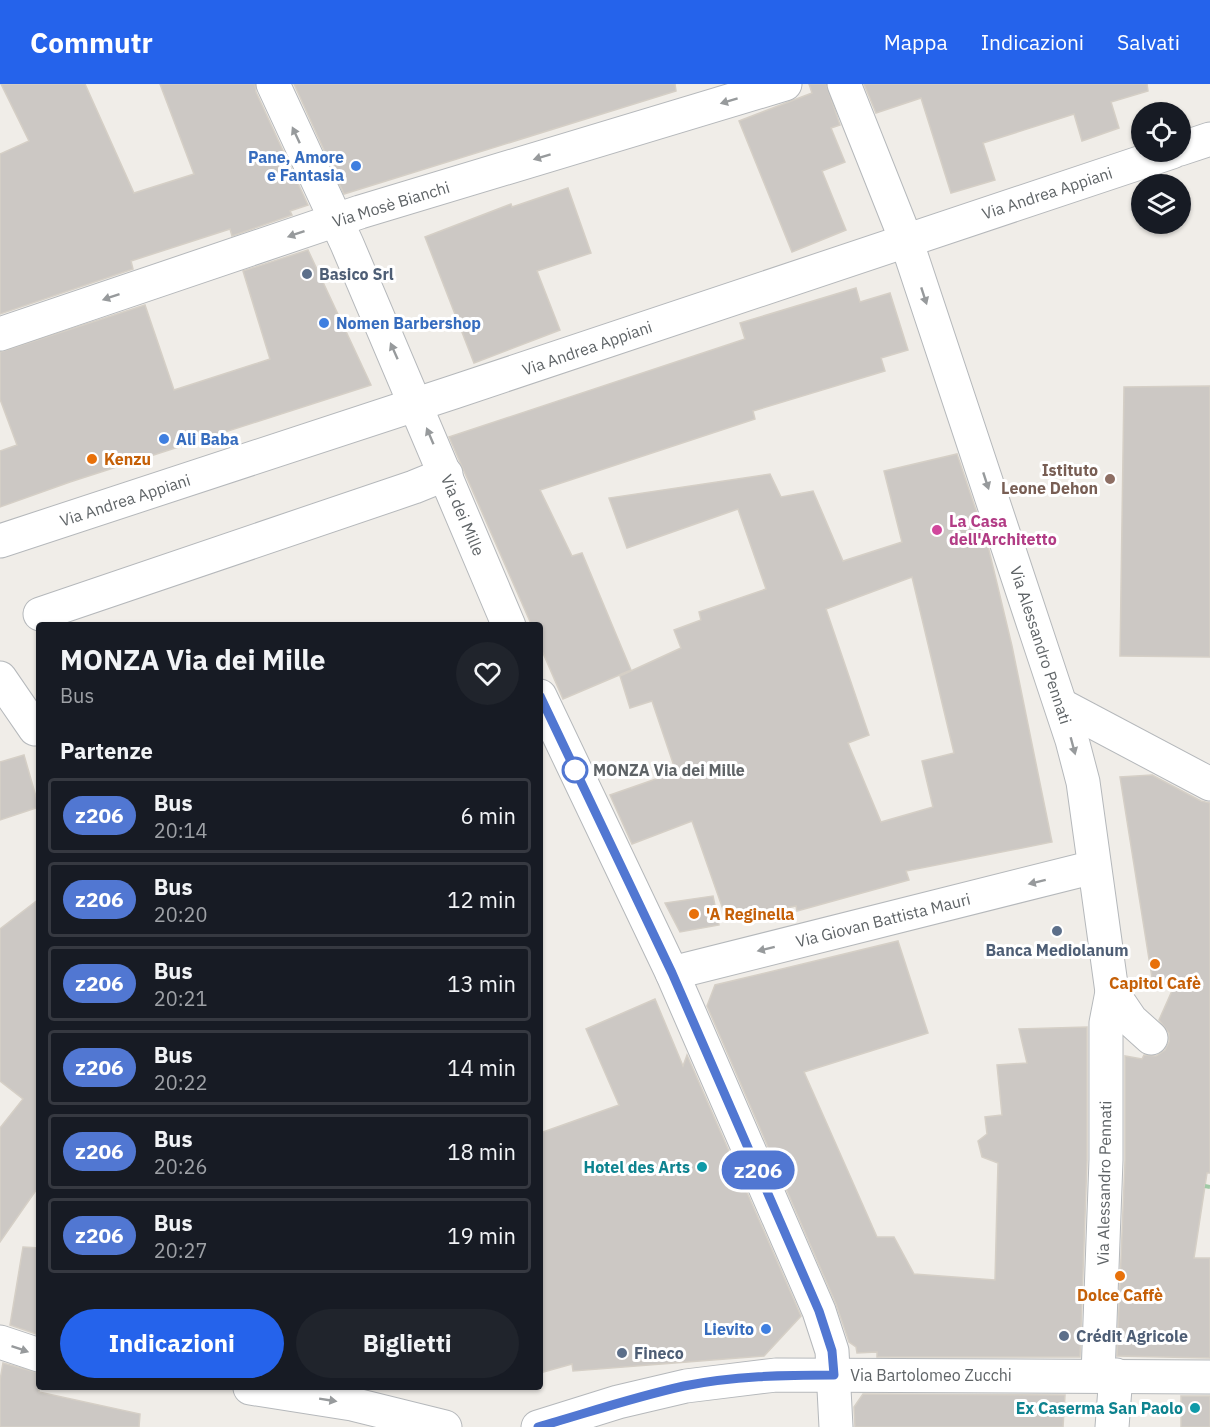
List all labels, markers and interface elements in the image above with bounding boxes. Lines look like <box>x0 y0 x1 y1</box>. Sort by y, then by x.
text: Commutr <box>30 24 153 61</box>
text: Mappa <box>884 28 948 56</box>
text: Indicazioni <box>981 28 1084 56</box>
text: Salvati <box>1117 28 1180 56</box>
one-way arrow <box>720 97 738 106</box>
map controls <box>1131 102 1191 234</box>
button: locate <box>1131 102 1191 162</box>
one-way arrow <box>292 126 301 143</box>
place label: Pane, Amore e Fantasia <box>248 147 344 185</box>
one-way arrow <box>533 153 551 162</box>
marker: Pane, Amore e Fantasia <box>349 159 363 173</box>
street label: Via Andrea Appiani <box>979 162 1115 224</box>
button: layers <box>1131 174 1191 234</box>
street label: Via Mosè Bianchi <box>330 177 452 231</box>
one-way arrow <box>287 230 305 239</box>
place label: Basico Srl <box>319 264 394 284</box>
marker: Basico Srl <box>300 267 314 281</box>
one-way arrow <box>920 287 930 305</box>
one-way arrow <box>102 292 120 302</box>
place label: Nomen Barbershop <box>336 313 481 333</box>
marker: Nomen Barbershop <box>317 316 331 330</box>
street label: Via Andrea Appiani <box>519 316 655 380</box>
one-way arrow <box>389 341 399 359</box>
one-way arrow <box>425 427 434 445</box>
place label: Ali Baba <box>176 429 239 449</box>
marker: Ali Baba <box>157 432 171 446</box>
place label: Kenzu <box>104 449 151 469</box>
marker: Kenzu <box>85 452 99 466</box>
place label: Istituto Leone Dehon <box>1001 460 1098 498</box>
street label: Via Andrea Appiani <box>57 469 193 531</box>
street label: Via dei Mille <box>437 471 489 559</box>
one-way arrow <box>982 472 991 490</box>
marker: Istituto Leone Dehon <box>1103 472 1117 486</box>
place label: La Casa dell'Architetto <box>949 511 1057 549</box>
marker: La Casa dell'Architetto <box>930 523 944 537</box>
street label: Via Alessandro Pennati <box>1006 563 1076 727</box>
text: MONZA Via dei Mille <box>60 641 326 678</box>
button: heart <box>456 642 519 705</box>
text: Bus <box>60 682 94 709</box>
text: Partenze <box>60 736 153 765</box>
one-way arrow <box>1069 737 1078 755</box>
marker: MONZA Via dei Mille <box>562 757 588 783</box>
place label: MONZA Via dei Mille <box>593 760 745 780</box>
text: Bus <box>154 788 193 817</box>
text: z206 <box>75 801 124 829</box>
text: 6 min <box>460 801 516 830</box>
text: 20:14 <box>154 817 208 844</box>
text: Bus <box>154 872 193 901</box>
one-way arrow <box>1028 877 1046 887</box>
text: z206 <box>75 885 124 913</box>
text: 12 min <box>447 885 516 914</box>
street label: Via Giovan Battista Mauri <box>794 889 972 951</box>
text: 20:20 <box>154 901 208 928</box>
place label: 'A Reginella <box>706 904 794 924</box>
marker: 'A Reginella <box>687 907 701 921</box>
marker: Banca Mediolanum <box>1050 924 1064 938</box>
place label: Banca Mediolanum <box>985 940 1129 960</box>
one-way arrow <box>757 945 776 955</box>
text: Bus <box>154 956 193 985</box>
marker: Capitol Cafè <box>1148 957 1162 971</box>
text: z206 <box>75 969 124 997</box>
text: 13 min <box>447 969 516 998</box>
place label: Capitol Cafè <box>1109 973 1201 993</box>
text: 20:21 <box>154 985 208 1012</box>
text: Bus <box>154 1040 193 1069</box>
text: z206 <box>75 1053 124 1081</box>
text: 14 min <box>447 1053 516 1082</box>
text: 20:22 <box>154 1069 208 1096</box>
street label: Via Alessandro Pennati <box>1093 1100 1115 1266</box>
text: Bus <box>154 1124 193 1153</box>
text: z206 <box>75 1137 124 1165</box>
text: 18 min <box>447 1137 516 1166</box>
line badge: z206 <box>716 1150 800 1190</box>
text: 20:26 <box>154 1153 208 1180</box>
text: z206 <box>734 1156 782 1184</box>
place label: Hotel des Arts <box>584 1157 690 1177</box>
marker: Hotel des Arts <box>695 1160 709 1174</box>
text: Bus <box>154 1208 193 1237</box>
text: z206 <box>75 1221 124 1249</box>
text: 19 min <box>447 1221 516 1250</box>
text: 20:27 <box>154 1237 208 1264</box>
marker: Dolce Caffè <box>1113 1269 1127 1283</box>
place label: Dolce Caffè <box>1077 1285 1163 1305</box>
button: Indicazioni <box>60 1309 284 1378</box>
button: Biglietti <box>296 1309 519 1378</box>
place label: Lievito <box>704 1319 754 1339</box>
marker: Lievito <box>759 1322 773 1336</box>
place label: Crédit Agricole <box>1076 1326 1188 1346</box>
marker: Crédit Agricole <box>1057 1329 1071 1343</box>
place label: Fineco <box>634 1343 684 1363</box>
one-way arrow <box>11 1344 29 1354</box>
marker: Fineco <box>615 1346 629 1360</box>
street label: Via Bartolomeo Zucchi <box>850 1365 1012 1385</box>
one-way arrow <box>319 1396 338 1405</box>
place label: Ex Caserma San Paolo <box>1016 1398 1183 1418</box>
marker: Ex Caserma San Paolo <box>1188 1401 1202 1415</box>

